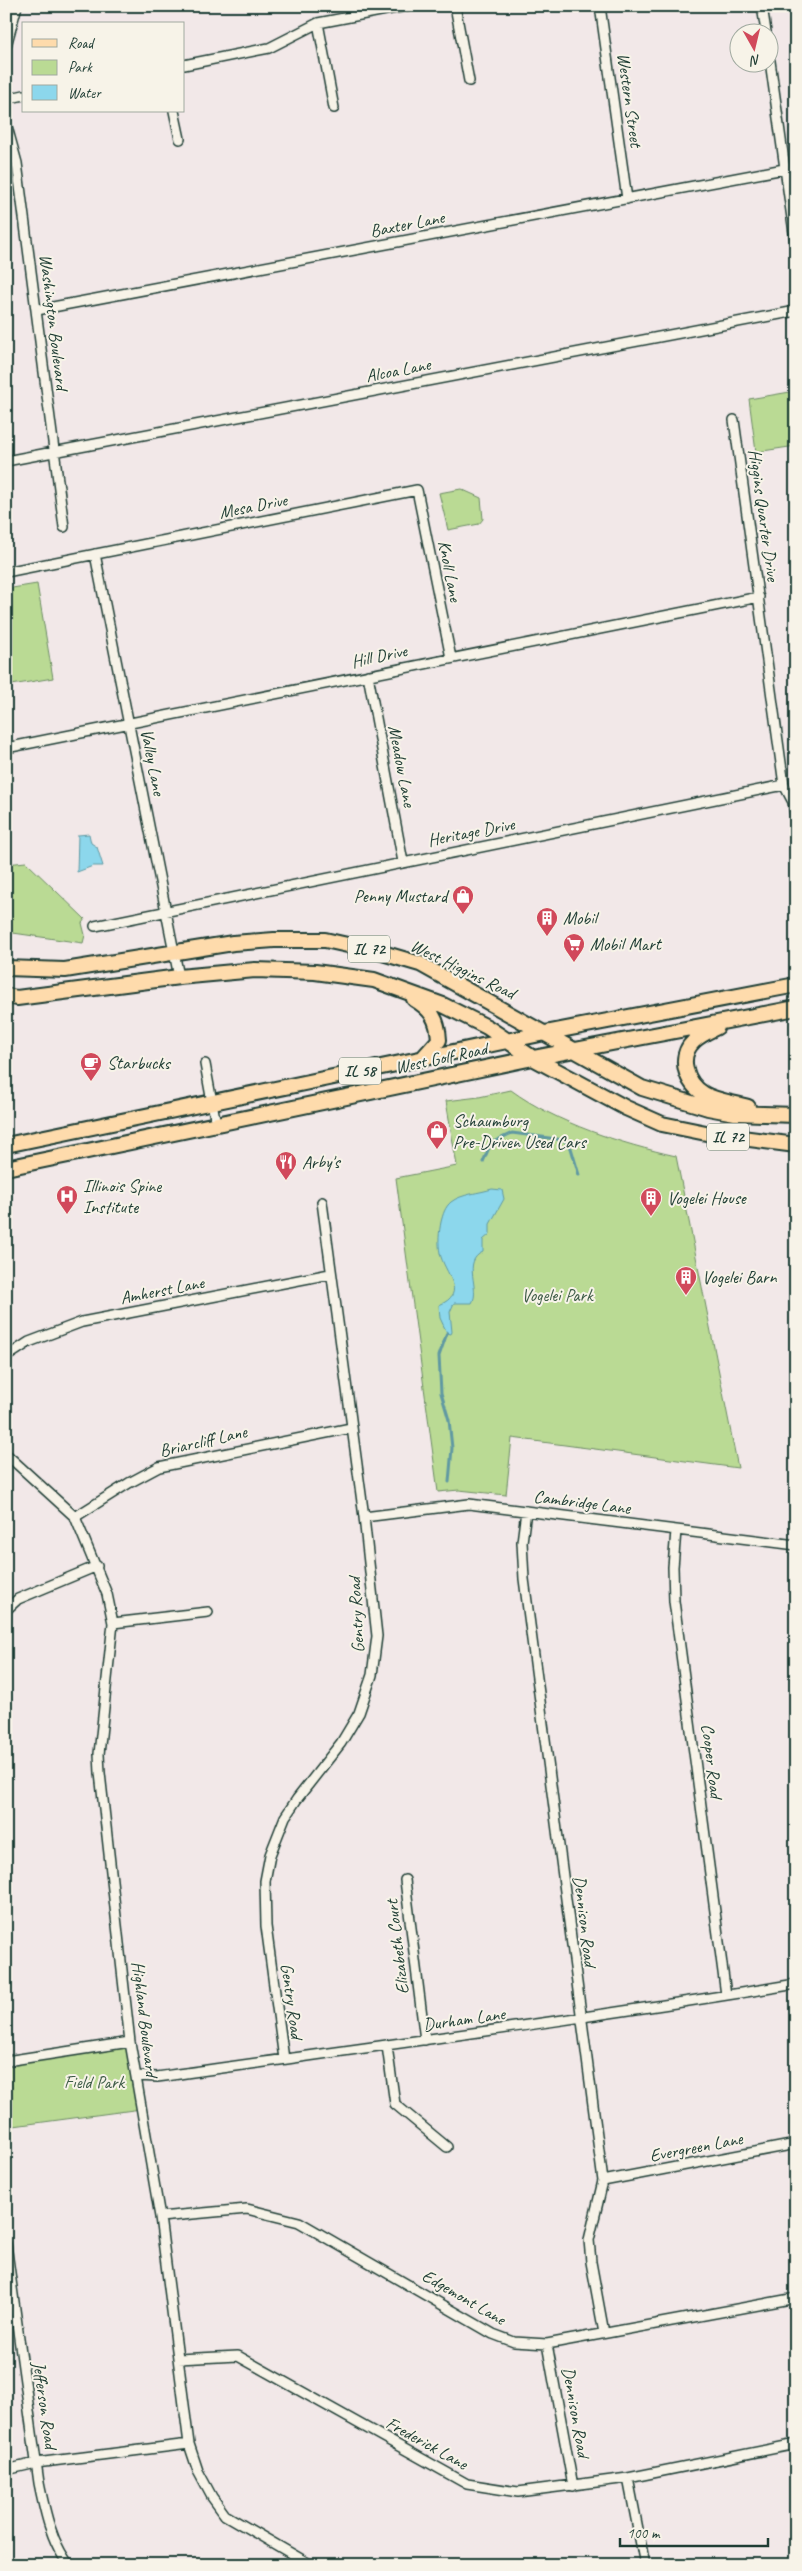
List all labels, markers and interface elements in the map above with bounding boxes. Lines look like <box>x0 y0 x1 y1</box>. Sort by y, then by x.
legend <box>22 22 185 112</box>
north arrow <box>730 22 780 72</box>
text: Road <box>68 34 95 53</box>
text: N <box>748 51 761 70</box>
street label: Western Street <box>613 52 648 150</box>
text: Park <box>68 58 93 77</box>
text: Water <box>68 84 102 103</box>
street label: Baxter Lane <box>368 206 447 242</box>
street label: Washington Boulevard <box>35 253 74 394</box>
street label: Alcoa Lane <box>364 353 433 387</box>
street label: Higgins Quarter Drive <box>744 448 784 584</box>
street label: Mesa Drive <box>217 488 290 523</box>
street label: Knoll Lane <box>433 538 467 605</box>
street label: Hill Drive <box>349 639 410 673</box>
street label: Meadow Lane <box>383 723 421 810</box>
street label: Valley Lane <box>136 727 170 798</box>
street label: Heritage Drive <box>426 813 517 851</box>
shop icon: Penny Mustard <box>451 884 475 915</box>
place label: Penny Mustard <box>354 885 450 907</box>
building icon: Mobil <box>535 906 559 937</box>
place label: Mobil <box>563 907 600 929</box>
supermarket icon: Mobil Mart <box>562 932 586 963</box>
place label: Mobil Mart <box>590 933 663 955</box>
street label: West Higgins Road <box>407 934 522 1005</box>
road number: IL 72 <box>348 936 390 962</box>
street label: West Golf Road <box>393 1037 492 1078</box>
cafe icon: Starbucks <box>79 1051 103 1082</box>
place label: Starbucks <box>107 1052 172 1074</box>
road number: IL 58 <box>339 1058 381 1084</box>
place label: Schaumburg Pre-Driven Used Cars <box>453 1110 587 1153</box>
shop icon: Schaumburg Pre-Driven Used Cars <box>425 1119 449 1150</box>
road number: IL 72 <box>707 1124 749 1150</box>
restaurant icon: Arby's <box>274 1150 298 1181</box>
place label: Arby's <box>302 1151 341 1173</box>
place label: Illinois Spine Institute <box>83 1175 162 1218</box>
hospital icon: Illinois Spine Institute <box>55 1184 79 1215</box>
building icon: Vogelei House <box>639 1186 663 1217</box>
place label: Vogelei House <box>667 1187 747 1209</box>
building icon: Vogelei Barn <box>674 1265 698 1296</box>
place label: Vogelei Barn <box>702 1266 778 1288</box>
street label: Amherst Lane <box>118 1271 207 1309</box>
park label: Vogelei Park <box>521 1284 594 1306</box>
street label: Briarcliff Lane <box>157 1420 250 1462</box>
street label: Cambridge Lane <box>532 1485 633 1519</box>
street label: Gentry Road <box>343 1574 369 1653</box>
street label: Cooper Road <box>697 1723 728 1802</box>
street label: Dennison Road <box>569 1874 602 1970</box>
street label: Elizabeth Court <box>380 1897 414 1995</box>
street label: Highland Boulevard <box>127 1960 163 2081</box>
street label: Gentry Road <box>276 1962 309 2043</box>
street label: Durham Lane <box>422 2002 507 2036</box>
park label: Field Park <box>64 2071 125 2093</box>
street label: Evergreen Lane <box>648 2127 745 2167</box>
street label: Edgemont Lane <box>418 2264 511 2330</box>
street label: Jefferson Road <box>28 2359 62 2453</box>
street label: Dennison Road <box>557 2365 595 2462</box>
street label: Frederick Lane <box>382 2412 473 2475</box>
scale bar <box>620 2516 767 2548</box>
text: 100 m <box>627 2524 661 2543</box>

